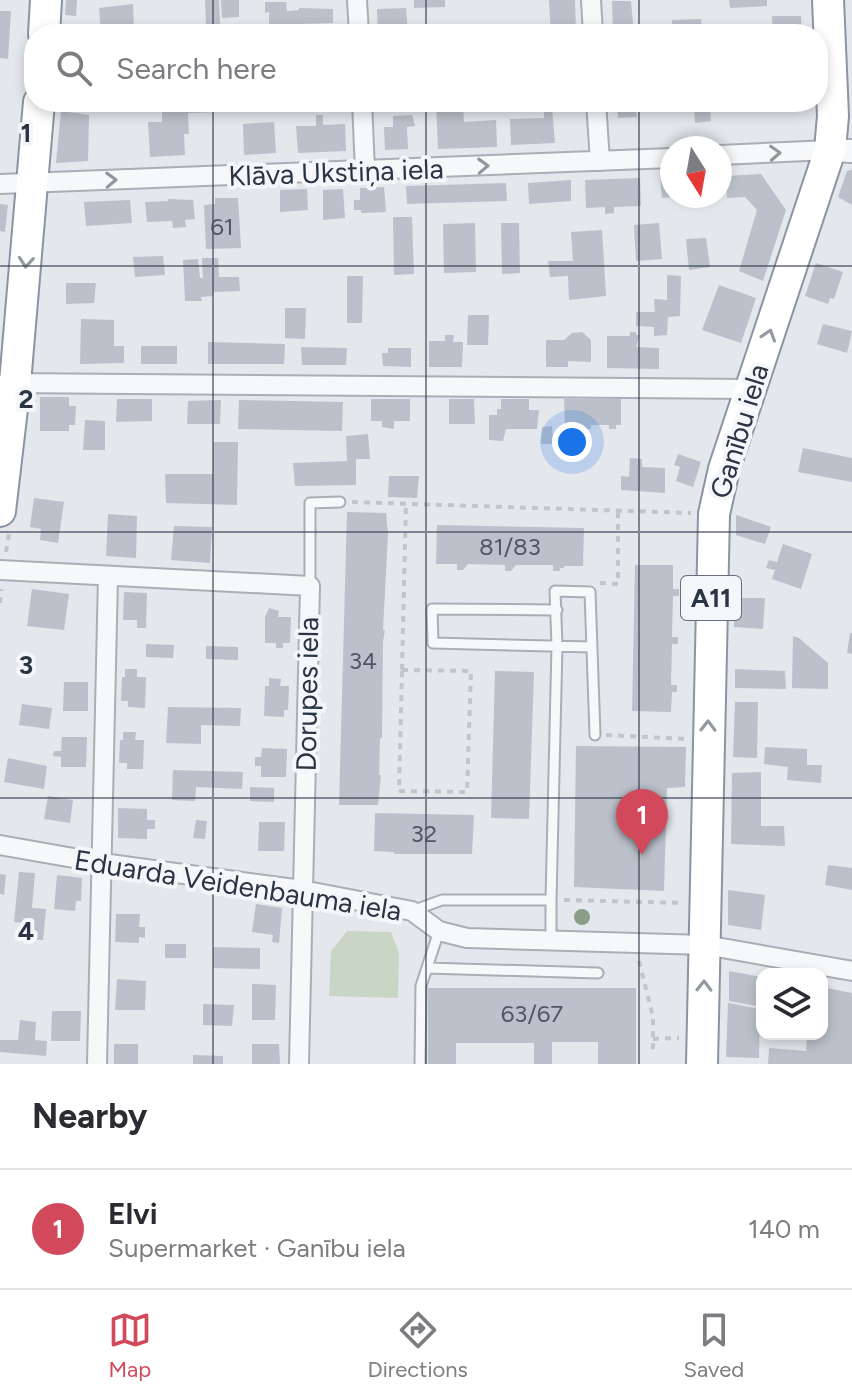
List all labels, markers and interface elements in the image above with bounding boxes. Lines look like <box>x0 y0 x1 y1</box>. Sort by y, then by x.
search box <box>24 24 828 112</box>
icon: search <box>52 46 96 90</box>
text: Search here <box>116 50 276 87</box>
text: 1 <box>21 117 31 149</box>
north arrow <box>660 136 732 208</box>
one-way arrow <box>769 144 782 161</box>
street label: Klāva Ukstiņa iela <box>228 151 444 193</box>
one-way arrow <box>477 158 490 175</box>
one-way arrow <box>105 172 118 189</box>
house number: 61 <box>210 212 234 241</box>
one-way arrow <box>18 256 35 269</box>
one-way arrow <box>759 328 775 342</box>
street label: Ganību iela <box>702 360 776 502</box>
text: 2 <box>18 383 34 415</box>
your location <box>552 422 592 462</box>
house number: 81/83 <box>479 532 541 561</box>
road number: A11 <box>681 576 741 620</box>
street label: Dorupes iela <box>289 616 325 772</box>
house number: 34 <box>349 646 377 675</box>
text: 3 <box>19 649 33 681</box>
one-way arrow <box>700 719 717 732</box>
pin: 1 <box>616 789 668 855</box>
house number: 32 <box>411 819 437 848</box>
street label: Eduarda Veidenbauma iela <box>72 842 404 928</box>
text: 4 <box>18 915 34 947</box>
map controls <box>756 968 828 1040</box>
button: layers <box>756 968 828 1040</box>
one-way arrow <box>695 979 713 992</box>
house number: 63/67 <box>501 999 563 1028</box>
text: Nearby <box>32 1096 147 1137</box>
text: Elvi <box>108 1195 158 1232</box>
text: 1 <box>53 1213 63 1245</box>
text: 140 m <box>748 1213 820 1245</box>
text: Supermarket · Ganību iela <box>108 1232 406 1264</box>
tab: Map <box>108 1308 152 1383</box>
tab: Directions <box>368 1308 468 1383</box>
tab: Saved <box>683 1308 744 1383</box>

